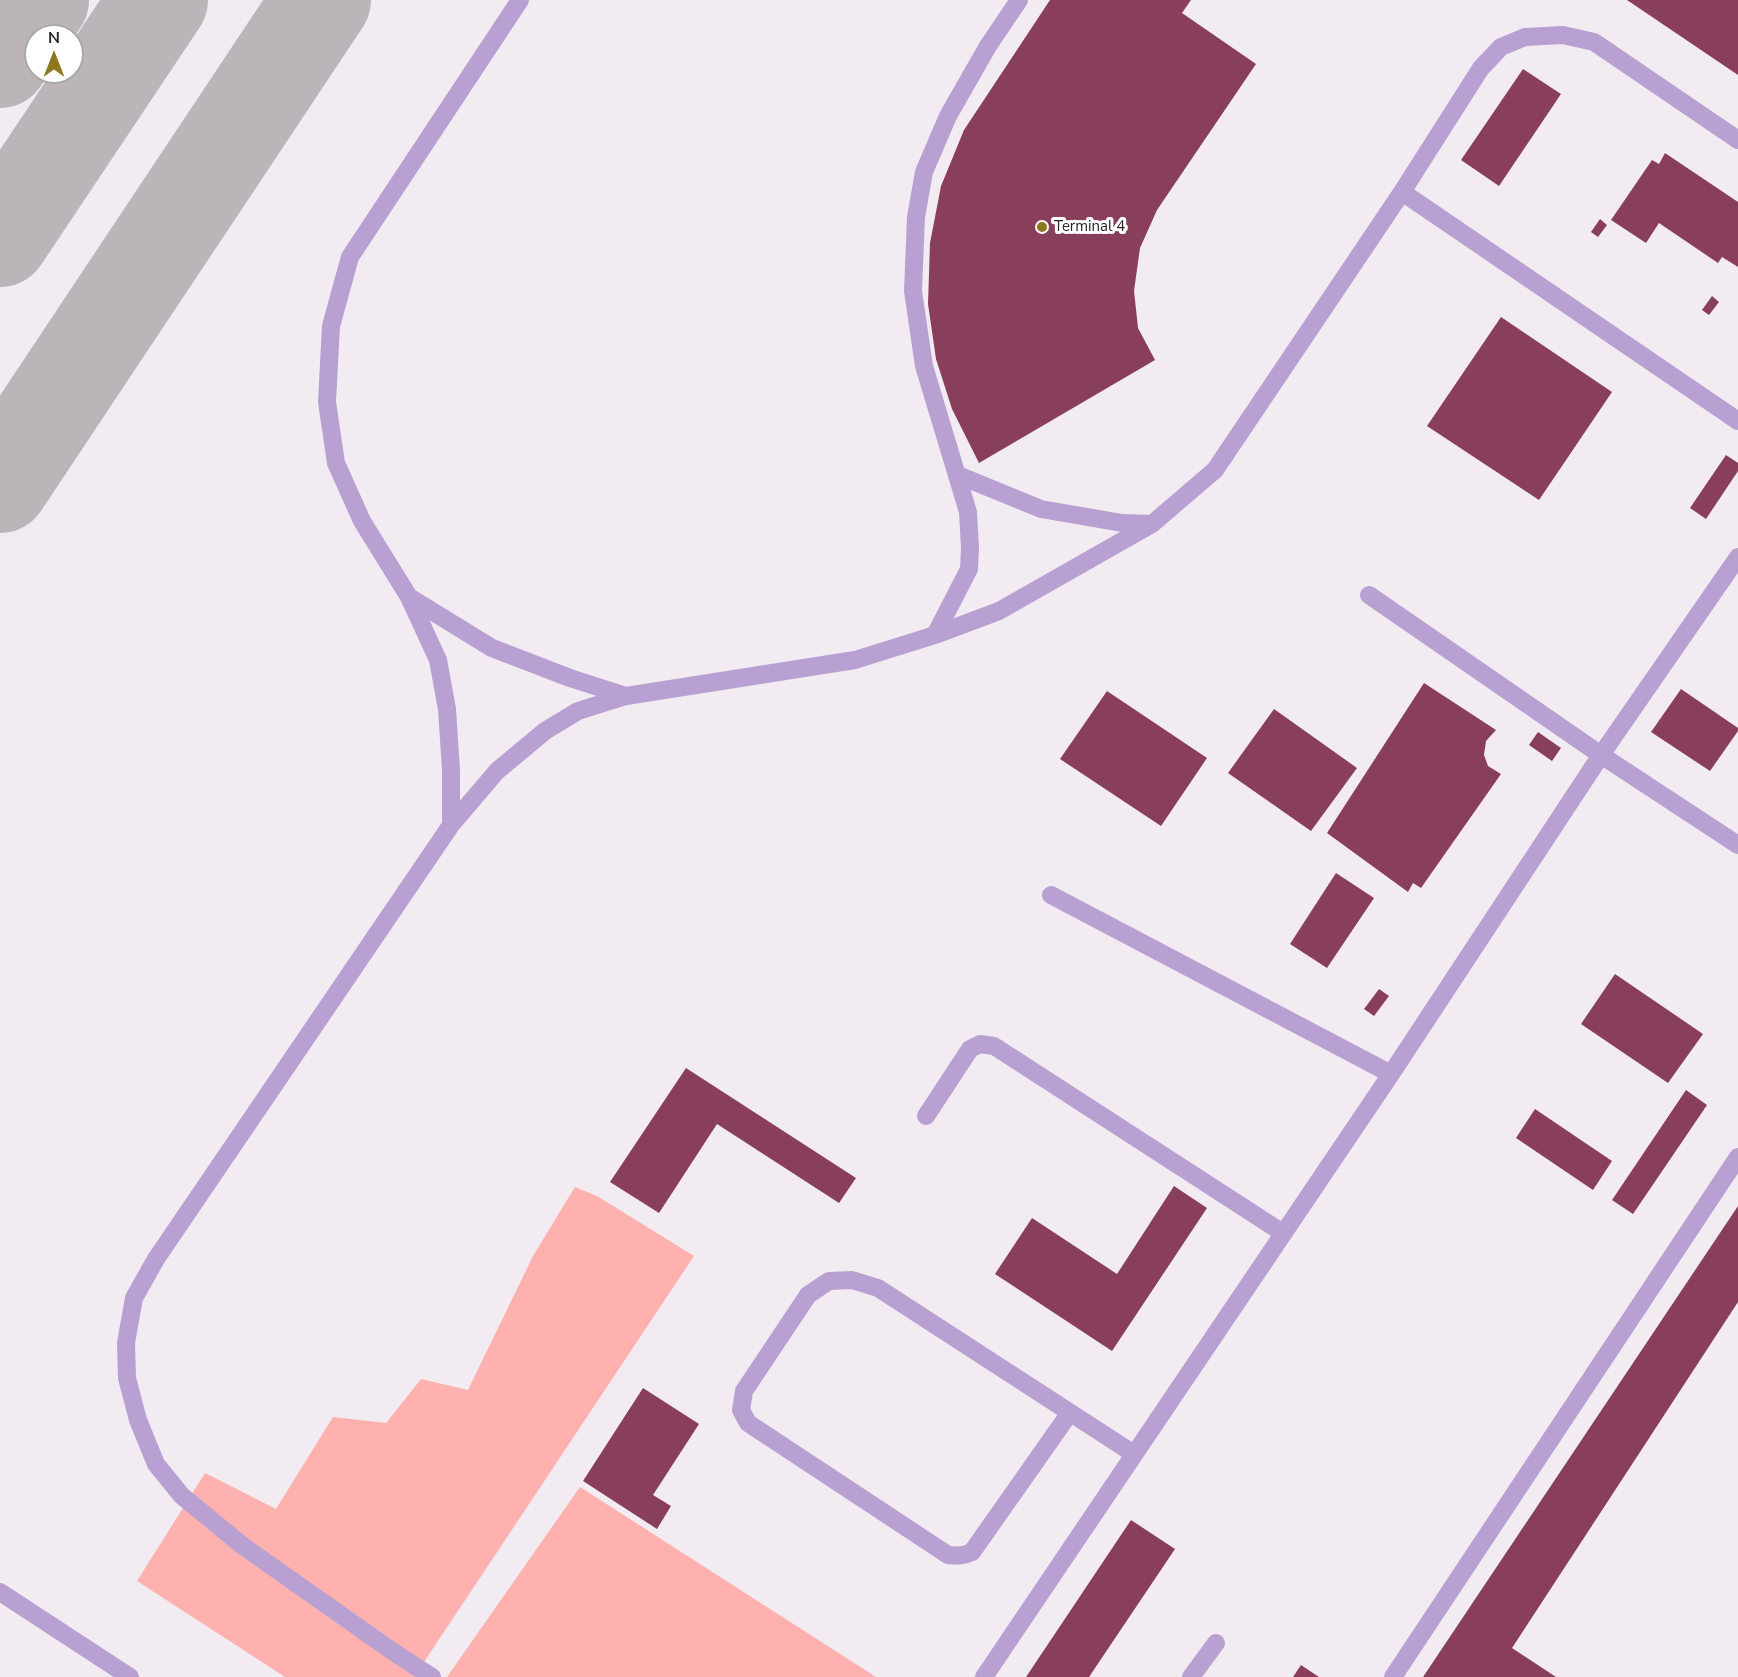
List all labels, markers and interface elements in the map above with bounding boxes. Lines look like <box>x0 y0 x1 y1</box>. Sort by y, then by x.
north arrow <box>24 24 84 84</box>
text: N <box>48 27 60 49</box>
place label: Terminal 4 <box>1054 218 1125 236</box>
marker: Terminal 4 <box>1035 220 1049 234</box>

